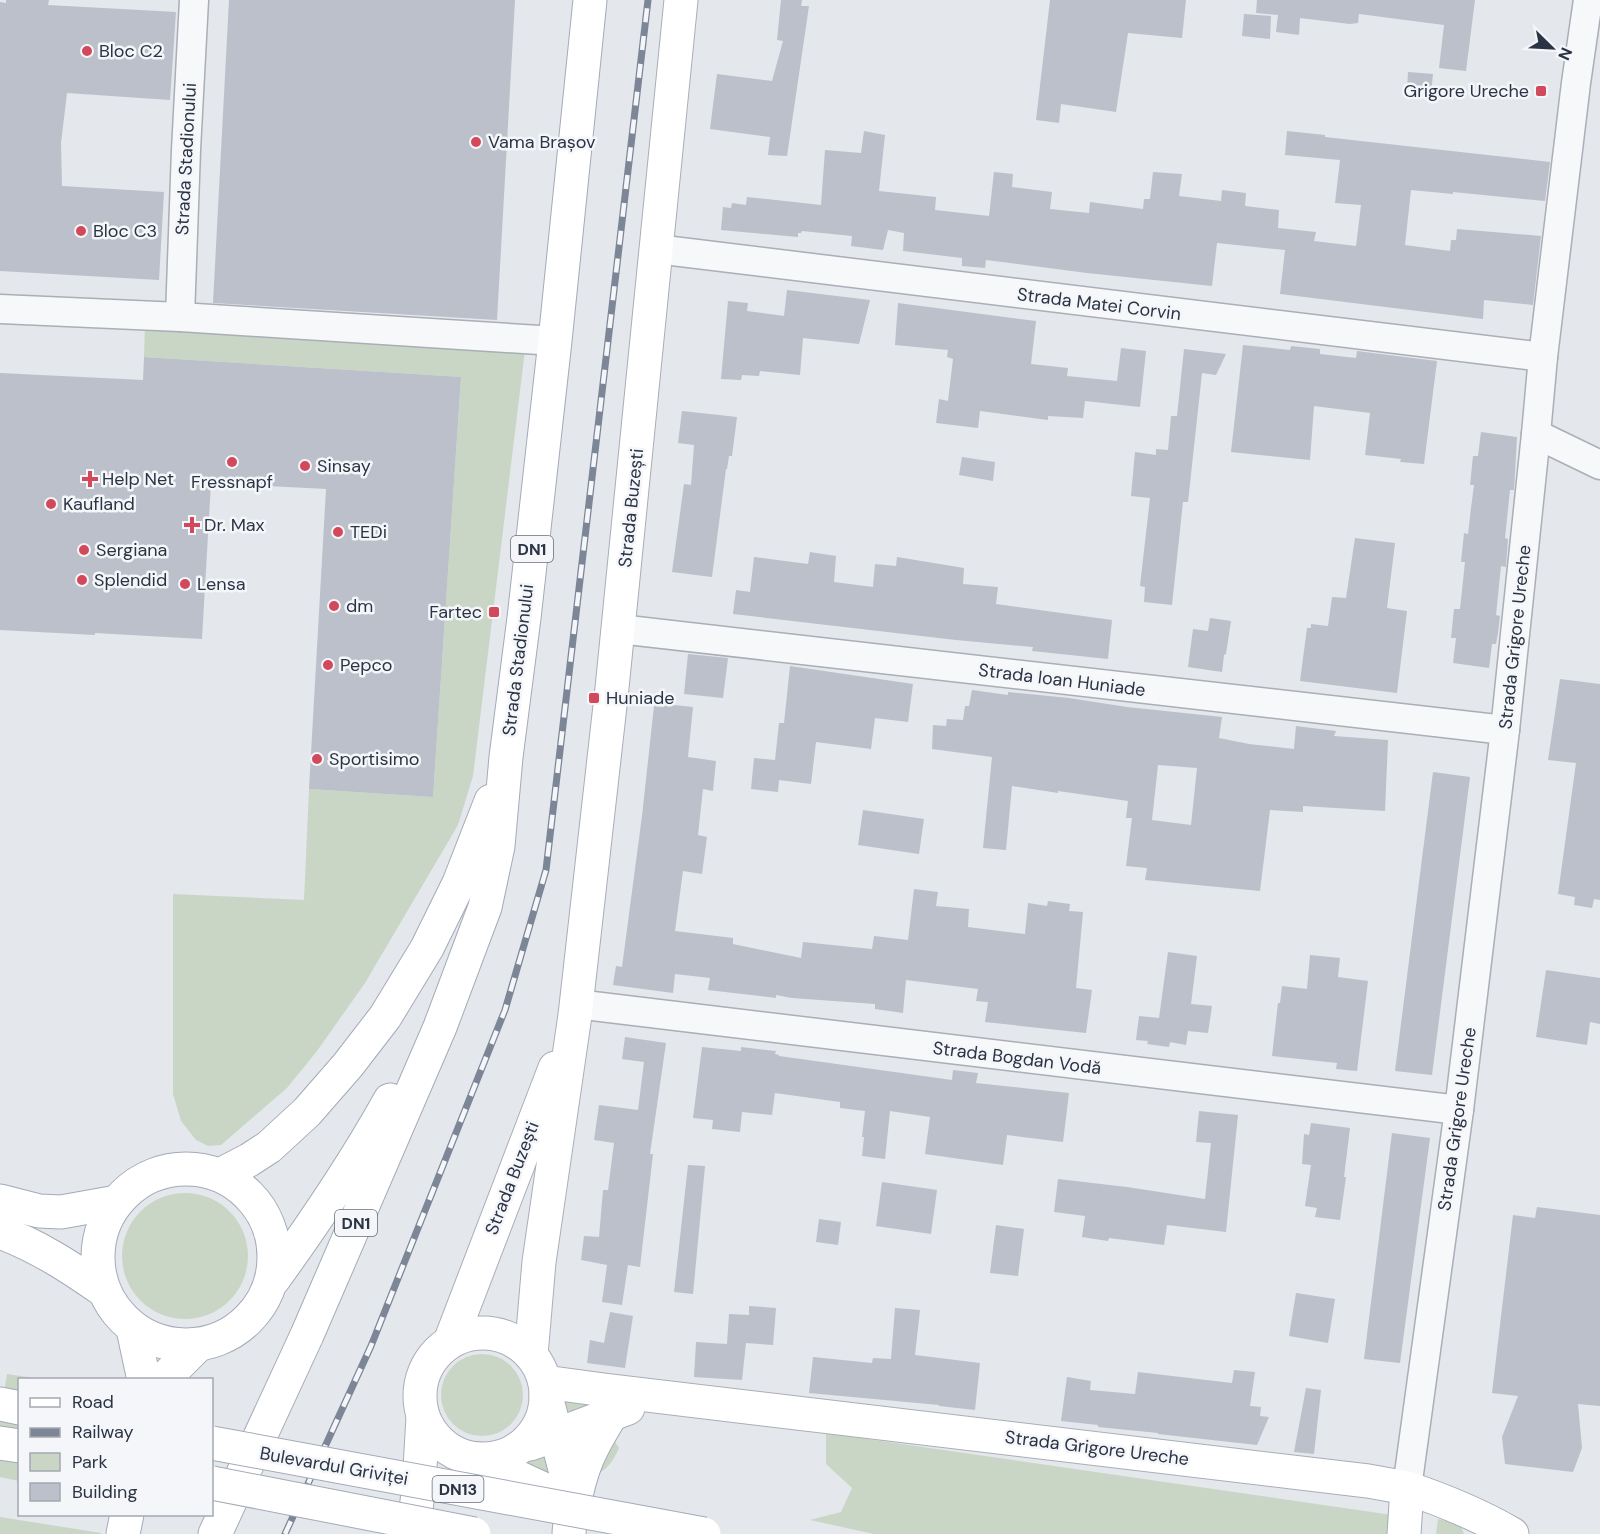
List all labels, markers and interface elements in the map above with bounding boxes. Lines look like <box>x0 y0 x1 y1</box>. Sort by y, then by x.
north arrow <box>1522 18 1582 78</box>
place label: Bloc C2 <box>99 39 163 63</box>
marker: Bloc C2 <box>80 44 94 58</box>
text: N <box>1553 44 1577 63</box>
place label: Grigore Ureche <box>1403 79 1529 103</box>
street label: Strada Stadionului <box>170 82 202 236</box>
marker: Grigore Ureche <box>1534 84 1548 98</box>
place label: Vama Brașov <box>488 130 596 154</box>
marker: Vama Brașov <box>469 135 483 149</box>
place label: Bloc C3 <box>93 219 157 243</box>
marker: Bloc C3 <box>74 224 88 238</box>
street label: Strada Matei Corvin <box>1016 282 1182 326</box>
street label: Strada Buzești <box>613 447 649 569</box>
place label: Sinsay <box>317 454 371 478</box>
marker: Fressnapf <box>225 455 239 469</box>
marker: Sinsay <box>298 459 312 473</box>
place label: Help Net <box>102 467 174 491</box>
place label: Fressnapf <box>191 470 273 494</box>
marker: Help Net <box>83 472 97 486</box>
place label: Kaufland <box>63 492 135 516</box>
marker: Kaufland <box>44 497 58 511</box>
place label: Dr. Max <box>204 513 265 537</box>
marker: Dr. Max <box>185 518 199 532</box>
place label: TEDi <box>350 520 387 544</box>
marker: TEDi <box>331 525 345 539</box>
road number: DN1 <box>511 536 553 562</box>
place label: Sergiana <box>96 538 167 562</box>
marker: Sergiana <box>77 543 91 557</box>
street label: Strada Grigore Ureche <box>1493 544 1537 730</box>
place label: Splendid <box>94 568 167 592</box>
place label: Lensa <box>197 572 246 596</box>
marker: Splendid <box>75 573 89 587</box>
marker: Lensa <box>178 577 192 591</box>
street label: Strada Stadionului <box>497 583 539 737</box>
place label: dm <box>346 594 373 618</box>
marker: dm <box>327 599 341 613</box>
place label: Fartec <box>429 600 482 624</box>
marker: Fartec <box>487 605 501 619</box>
place label: Pepco <box>340 653 392 677</box>
marker: Pepco <box>321 658 335 672</box>
street label: Strada Ioan Huniade <box>977 658 1147 702</box>
place label: Huniade <box>606 686 675 710</box>
marker: Huniade <box>587 691 601 705</box>
place label: Sportisimo <box>329 747 420 771</box>
marker: Sportisimo <box>310 752 324 766</box>
street label: Strada Grigore Ureche <box>1432 1026 1482 1212</box>
street label: Strada Bogdan Vodă <box>931 1036 1103 1080</box>
street label: Strada Buzești <box>479 1118 545 1238</box>
road number: DN1 <box>335 1210 377 1236</box>
legend <box>18 1378 213 1516</box>
text: Road <box>72 1390 114 1414</box>
text: Railway <box>72 1420 134 1444</box>
street label: Strada Grigore Ureche <box>1004 1425 1190 1471</box>
street label: Bulevardul Griviței <box>258 1441 410 1491</box>
text: Park <box>72 1450 108 1474</box>
road number: DN13 <box>432 1476 484 1502</box>
text: Building <box>72 1480 137 1504</box>

